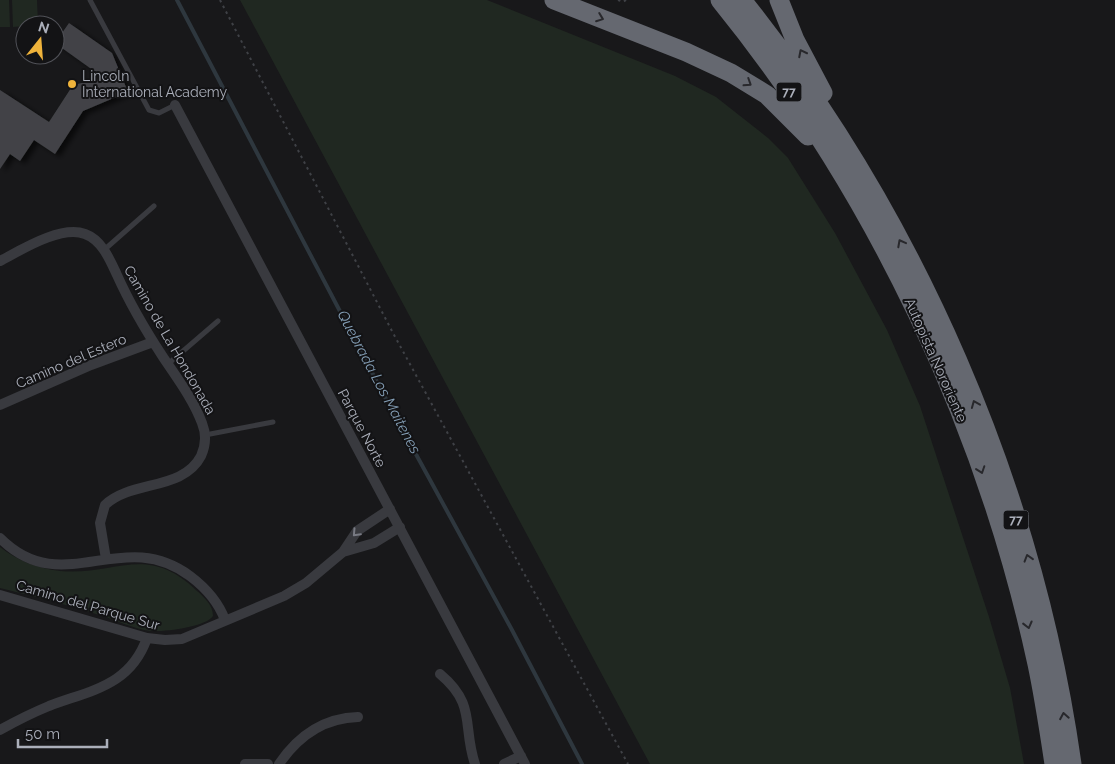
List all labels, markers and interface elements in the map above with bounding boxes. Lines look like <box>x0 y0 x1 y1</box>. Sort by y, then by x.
one-way arrow <box>595 12 604 22</box>
north arrow <box>15 15 65 65</box>
text: N <box>36 18 51 37</box>
one-way arrow <box>798 49 808 58</box>
place label: Lincoln International Academy <box>82 68 228 100</box>
one-way arrow <box>743 77 752 86</box>
marker: Lincoln International Academy <box>66 78 78 90</box>
road number: 77 <box>776 82 802 101</box>
one-way arrow <box>897 240 907 249</box>
street label: Camino de La Hondonada <box>121 263 219 417</box>
street label: Autopista Nororiente <box>901 296 971 424</box>
water label: Quebrada Los Maitenes <box>333 307 425 457</box>
street label: Camino del Estero <box>13 331 129 391</box>
street label: Parque Norte <box>335 386 389 470</box>
one-way arrow <box>971 400 981 409</box>
one-way arrow <box>975 465 985 474</box>
road number: 77 <box>1004 510 1028 530</box>
one-way arrow <box>353 528 362 537</box>
one-way arrow <box>1023 554 1033 562</box>
street label: Camino del Parque Sur <box>14 577 162 633</box>
one-way arrow <box>1022 620 1032 628</box>
one-way arrow <box>1060 711 1070 720</box>
scale bar <box>18 716 106 748</box>
text: 50 m <box>25 725 60 743</box>

